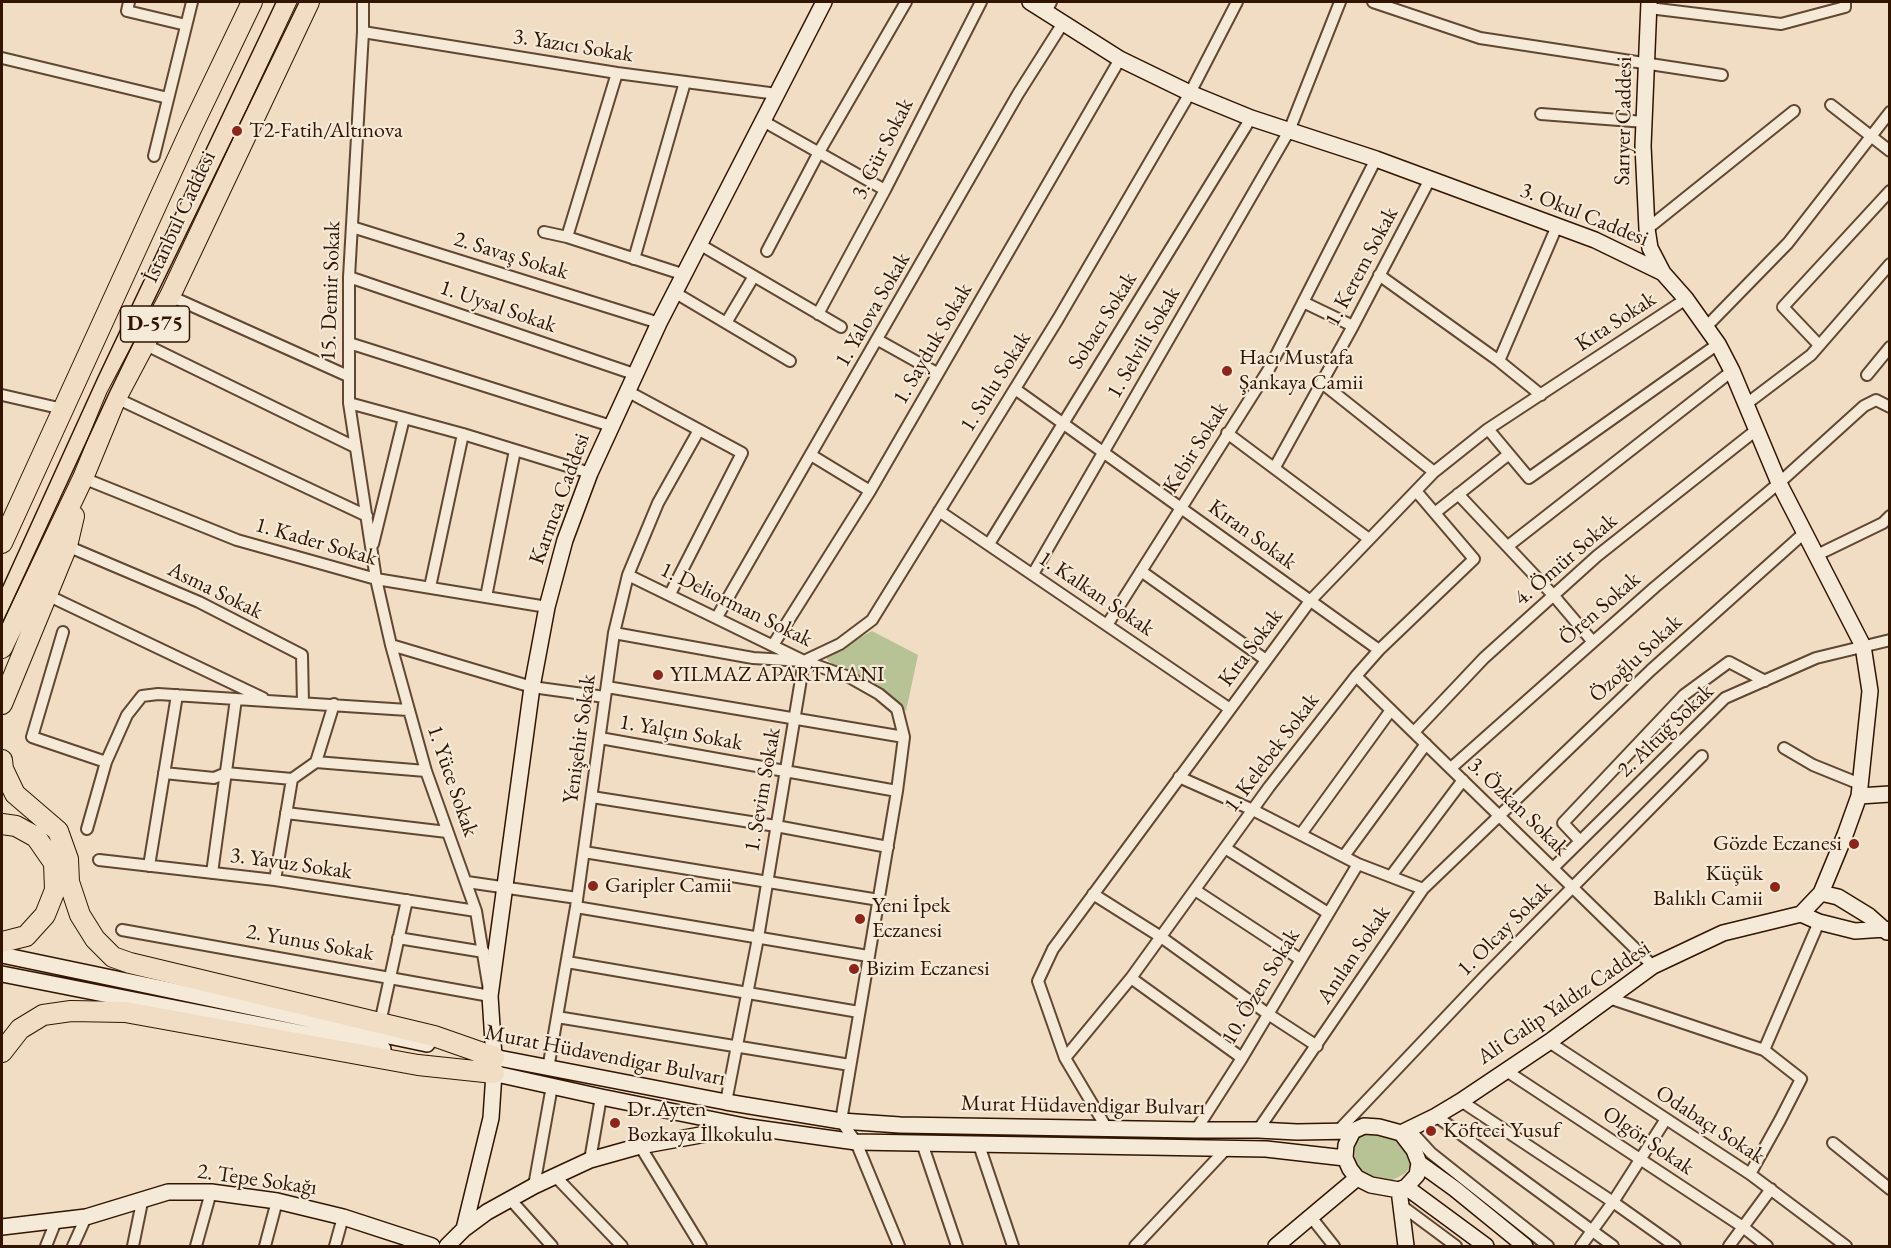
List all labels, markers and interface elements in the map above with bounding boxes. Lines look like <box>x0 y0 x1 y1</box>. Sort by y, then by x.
street label: 3. Yazıcı Sokak <box>511 23 635 69</box>
street label: Sarıyer Caddesi <box>1610 56 1638 186</box>
street label: 3. Gür Sokak <box>846 94 920 204</box>
place label: T2-Fatih/Altınova <box>249 118 403 144</box>
marker: T2-Fatih/Altınova <box>230 124 244 138</box>
street label: İstanbul Caddesi <box>138 147 222 287</box>
street label: 3. Okul Caddesi <box>1516 177 1652 253</box>
street label: 1. Kerem Sokak <box>1320 203 1404 331</box>
street label: 15. Demir Sokak <box>315 220 347 362</box>
street label: 2. Savaş Sokak <box>451 226 571 286</box>
street label: 1. Yalova Sokak <box>830 248 916 372</box>
street label: Sobacı Sokak <box>1063 268 1143 374</box>
street label: 1. Uysal Sokak <box>436 275 560 339</box>
street label: 1. Sayduk Sokak <box>888 279 978 409</box>
street label: 1. Selvili Sokak <box>1101 283 1187 403</box>
street label: Kıta Sokak <box>1571 286 1661 358</box>
road number: D-575 <box>120 306 190 342</box>
street label: 1. Sulu Sokak <box>955 327 1037 437</box>
place label: Hacı Mustafa Şankaya Camii <box>1239 345 1363 396</box>
marker: Hacı Mustafa Şankaya Camii <box>1220 364 1234 378</box>
street label: Kebir Sokak <box>1158 398 1234 498</box>
street label: Karınca Caddesi <box>524 430 596 568</box>
street label: Kıran Sokak <box>1203 494 1301 576</box>
street label: 4. Ömür Sokak <box>1509 508 1623 612</box>
street label: 1. Kader Sokak <box>252 512 380 572</box>
street label: 1. Kalkan Sokak <box>1033 545 1159 643</box>
street label: Asma Sokak <box>163 557 267 625</box>
street label: 1. Deliorman Sokak <box>656 557 816 653</box>
street label: Ören Sokak <box>1554 567 1646 651</box>
street label: Kıta Sokak <box>1213 604 1289 692</box>
street label: Özoğlu Sokak <box>1584 609 1688 709</box>
place label: YILMAZ APARTMANI <box>670 662 885 688</box>
marker: YILMAZ APARTMANI <box>651 668 665 682</box>
street label: Yenişehir Sokak <box>558 673 602 805</box>
street label: 2. Altuğ Sokak <box>1613 679 1719 783</box>
street label: 1. Kelebek Sokak <box>1219 688 1325 818</box>
street label: 1. Yalçın Sokak <box>617 709 745 757</box>
street label: 1. Yüce Sokak <box>421 722 483 840</box>
street label: 1. Sevim Sokak <box>739 726 787 854</box>
street label: 3. Özkan Sokak <box>1462 752 1574 862</box>
place label: Gözde Eczanesi <box>1713 831 1842 857</box>
marker: Gözde Eczanesi <box>1847 837 1861 851</box>
street label: 3. Yavuz Sokak <box>228 842 354 886</box>
place label: Küçük Balıklı Camii <box>1653 861 1763 912</box>
place label: Garipler Camii <box>605 873 732 899</box>
street label: 1. Olcay Sokak <box>1452 876 1558 982</box>
marker: Garipler Camii <box>586 879 600 893</box>
marker: Küçük Balıklı Camii <box>1768 880 1782 894</box>
place label: Yeni İpek Eczanesi <box>872 893 950 944</box>
street label: Anılan Sokak <box>1312 901 1396 1009</box>
marker: Yeni İpek Eczanesi <box>853 912 867 926</box>
street label: 2. Yunus Sokak <box>244 919 376 967</box>
street label: 10. Özen Sokak <box>1216 924 1306 1050</box>
street label: Ali Galip Yaldız Caddesi <box>1472 935 1656 1071</box>
place label: Bizim Eczanesi <box>866 956 990 982</box>
marker: Bizim Eczanesi <box>847 962 861 976</box>
street label: Murat Hüdavendigar Bulvarı <box>483 1020 727 1092</box>
street label: Odabaçı Sokak <box>1650 1080 1770 1170</box>
street label: Murat Hüdavendigar Bulvarı <box>961 1091 1205 1121</box>
place label: Dr.Ayten Bozkaya İlkokulu <box>627 1097 773 1148</box>
street label: Olgör Sokak <box>1597 1101 1699 1181</box>
marker: Dr.Ayten Bozkaya İlkokulu <box>608 1116 622 1130</box>
place label: Köfteci Yusuf <box>1443 1118 1560 1144</box>
marker: Köfteci Yusuf <box>1424 1124 1438 1138</box>
street label: 2. Tepe Sokağı <box>196 1159 318 1201</box>

